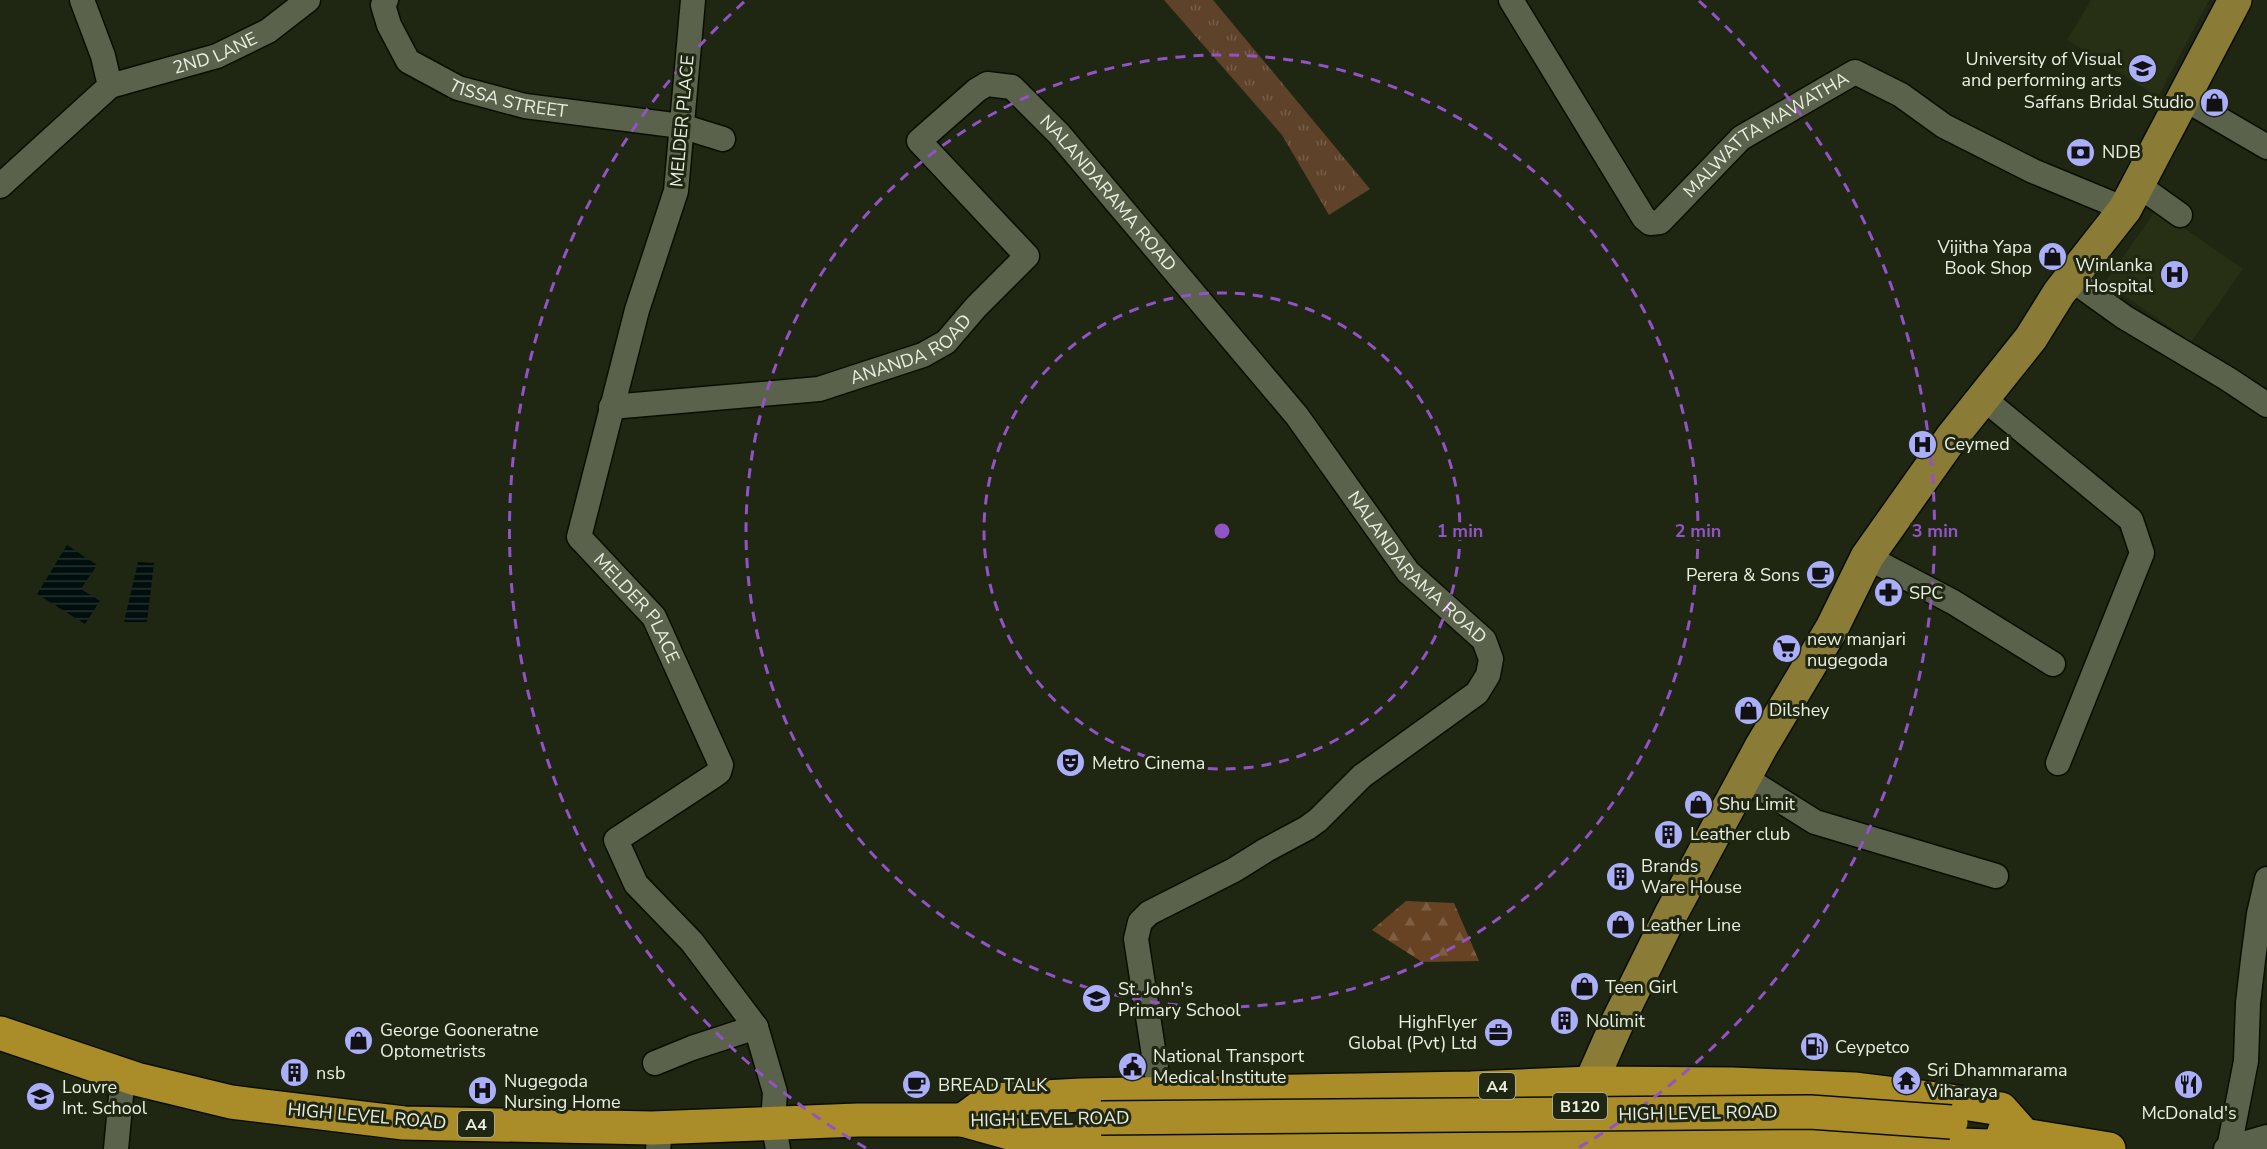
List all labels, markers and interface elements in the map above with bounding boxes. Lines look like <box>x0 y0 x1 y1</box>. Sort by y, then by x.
street label: 2ND LANE <box>170 26 261 80</box>
place label: University of Visual and performing arts <box>1962 47 2123 92</box>
school or university icon: University of Visual and performing arts <box>2127 53 2159 85</box>
street label: MELDER PLACE <box>664 54 700 188</box>
street label: MALWATTA MAWATHA <box>1678 66 1853 203</box>
street label: TISSA STREET <box>445 73 569 123</box>
shop icon: Saffans Bridal Studio <box>2199 86 2231 118</box>
place label: Saffans Bridal Studio <box>2024 90 2194 114</box>
street label: NALANDARAMA ROAD <box>1035 110 1182 276</box>
bank icon: NDB <box>2065 136 2097 168</box>
place label: NDB <box>2102 140 2141 164</box>
place label: Vijitha Yapa Book Shop <box>1936 235 2032 280</box>
shop icon: Vijitha Yapa Book Shop <box>2037 241 2069 273</box>
place label: Winlanka Hospital <box>2075 253 2154 298</box>
hospital icon: Winlanka Hospital <box>2158 259 2190 291</box>
street label: ANANDA ROAD <box>847 309 977 390</box>
hospital icon: Ceymed <box>1907 428 1939 460</box>
place label: Ceymed <box>1944 432 2010 456</box>
street label: NALANDARAMA ROAD <box>1342 486 1492 649</box>
text: 1 min <box>1437 519 1483 543</box>
text: 2 min <box>1675 519 1721 543</box>
text: 3 min <box>1912 519 1958 543</box>
centre of rings <box>1212 521 1232 541</box>
street label: MELDER PLACE <box>588 548 685 667</box>
cafe icon: Perera & Sons <box>1805 559 1837 591</box>
place label: Perera & Sons <box>1686 563 1800 587</box>
pharmacy icon: SPC <box>1872 577 1904 609</box>
place label: SPC <box>1909 581 1943 605</box>
place label: new manjari nugegoda <box>1807 627 1906 672</box>
supermarket icon: new manjari nugegoda <box>1770 633 1802 665</box>
shop icon: Dilshey <box>1732 694 1764 726</box>
place label: Dilshey <box>1769 698 1830 722</box>
theatre icon: Metro Cinema <box>1055 747 1087 779</box>
place label: Metro Cinema <box>1092 751 1205 775</box>
shop icon: Shu Limit <box>1682 788 1714 820</box>
place label: Shu Limit <box>1719 792 1796 816</box>
building icon: Leather club <box>1653 818 1685 850</box>
place label: Leather club <box>1690 822 1790 846</box>
place label: Brands Ware House <box>1641 854 1742 899</box>
building icon: Brands Ware House <box>1604 860 1636 892</box>
shop icon: Leather Line <box>1604 909 1636 941</box>
place label: Leather Line <box>1641 913 1741 937</box>
shop icon: Teen Girl <box>1568 971 1600 1003</box>
place label: Teen Girl <box>1605 975 1678 999</box>
place label: St. John's Primary School <box>1118 977 1241 1022</box>
school or university icon: St. John's Primary School <box>1081 983 1113 1015</box>
building icon: Nolimit <box>1549 1005 1581 1037</box>
place label: Nolimit <box>1586 1009 1645 1033</box>
place label: HighFlyer Global (Pvt) Ltd <box>1348 1010 1478 1055</box>
office icon: HighFlyer Global (Pvt) Ltd <box>1482 1016 1514 1048</box>
place label: George Gooneratne Optometrists <box>380 1018 539 1063</box>
shop icon: George Gooneratne Optometrists <box>343 1024 375 1056</box>
fuel station icon: Ceypetco <box>1798 1031 1830 1063</box>
place label: Ceypetco <box>1835 1035 1910 1059</box>
place label: National Transport Medical Institute <box>1153 1044 1305 1089</box>
public building icon: National Transport Medical Institute <box>1116 1050 1148 1082</box>
building icon: nsb <box>279 1057 311 1089</box>
place label: Sri Dhammarama Viharaya <box>1926 1058 2068 1103</box>
place label: nsb <box>316 1061 345 1085</box>
temple icon: Sri Dhammarama Viharaya <box>1890 1064 1922 1096</box>
restaurant icon: McDonald's <box>2173 1068 2205 1100</box>
place label: Nugegoda Nursing Home <box>504 1069 621 1114</box>
cafe icon: BREAD TALK <box>901 1069 933 1101</box>
place label: BREAD TALK <box>938 1073 1048 1097</box>
road number: A4 <box>1479 1073 1515 1099</box>
place label: Louvre Int. School <box>62 1075 148 1120</box>
hospital icon: Nugegoda Nursing Home <box>467 1075 499 1107</box>
school or university icon: Louvre Int. School <box>25 1081 57 1113</box>
road number: B120 <box>1553 1093 1607 1119</box>
street label: HIGH LEVEL ROAD <box>287 1097 447 1135</box>
street label: HIGH LEVEL ROAD <box>1618 1100 1778 1126</box>
place label: McDonald's <box>2141 1101 2237 1125</box>
street label: HIGH LEVEL ROAD <box>970 1106 1130 1132</box>
road number: A4 <box>458 1111 494 1137</box>

